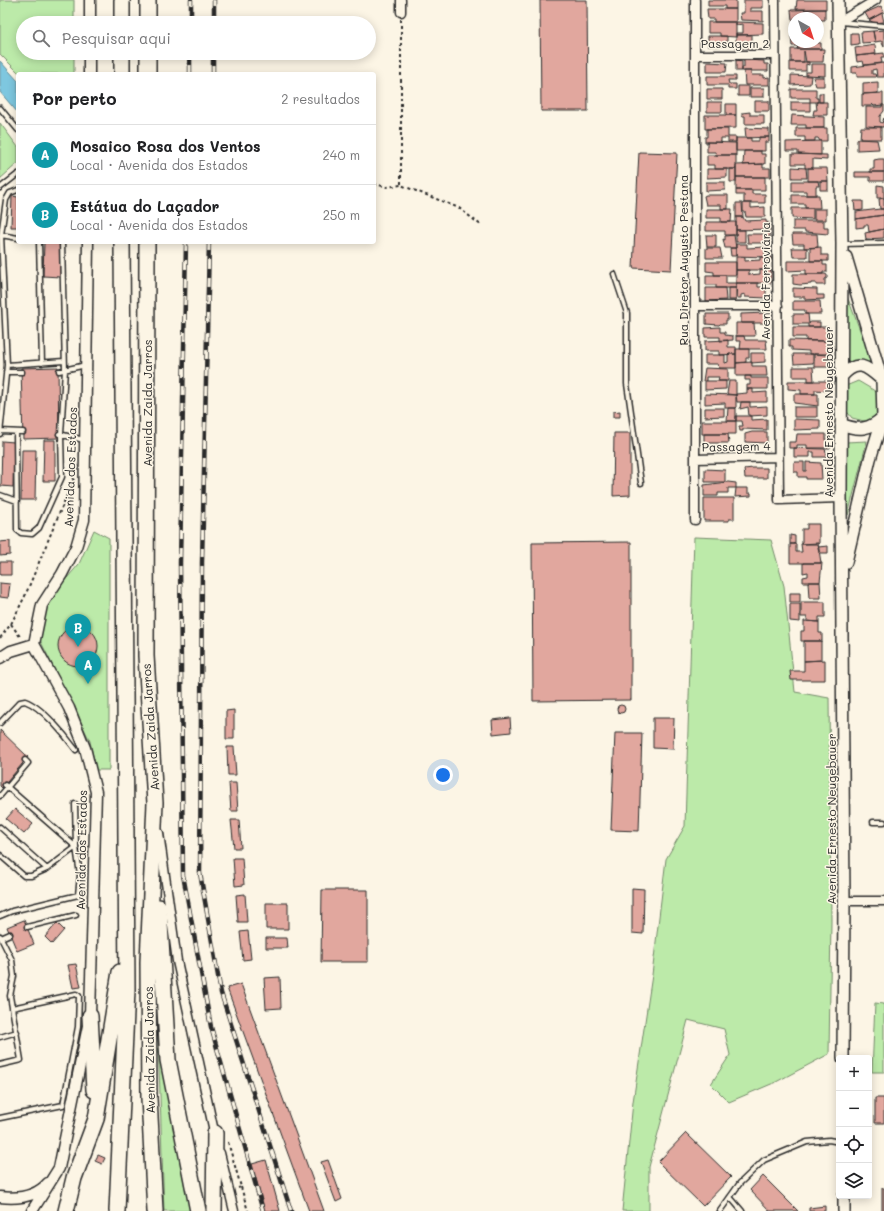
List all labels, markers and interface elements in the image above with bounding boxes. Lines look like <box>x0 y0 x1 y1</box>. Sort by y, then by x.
north arrow <box>788 12 824 48</box>
search box <box>16 16 376 60</box>
icon: search <box>30 27 52 49</box>
text: Pesquisar aqui <box>62 28 171 48</box>
street label: Passagem 2 <box>701 35 769 51</box>
text: Por perto <box>32 87 116 109</box>
text: 2 resultados <box>281 90 360 107</box>
text: Mosaico Rosa dos Ventos <box>70 136 261 156</box>
text: A <box>40 146 50 163</box>
text: 240 m <box>323 146 360 163</box>
text: Local · Avenida dos Estados <box>70 156 248 173</box>
street label: Rua Diretor Augusto Pestana <box>675 174 691 346</box>
text: Estátua do Laçador <box>70 196 219 216</box>
text: B <box>41 206 49 223</box>
text: 250 m <box>323 206 360 223</box>
text: Local · Avenida dos Estados <box>70 216 248 233</box>
street label: Avenida Ferroviária <box>757 222 773 340</box>
street label: Avenida Ernesto Neugebauer <box>820 326 836 498</box>
street label: Avenida Zaida Jarros <box>139 339 155 467</box>
street label: Avenida dos Estados <box>60 406 80 528</box>
street label: Passagem 4 <box>701 437 771 455</box>
pin: B <box>65 614 91 647</box>
pin: A <box>75 651 101 684</box>
street label: Avenida Zaida Jarros <box>138 663 162 791</box>
street label: Avenida Ernesto Neugebauer <box>823 733 839 905</box>
your location <box>433 765 453 785</box>
street label: Avenida dos Estados <box>72 789 90 910</box>
street label: Avenida Zaida Jarros <box>140 986 158 1114</box>
map controls <box>836 1055 872 1199</box>
button: + <box>836 1055 872 1091</box>
button: − <box>836 1091 872 1127</box>
button: locate <box>836 1127 872 1163</box>
button: layers <box>836 1163 872 1199</box>

